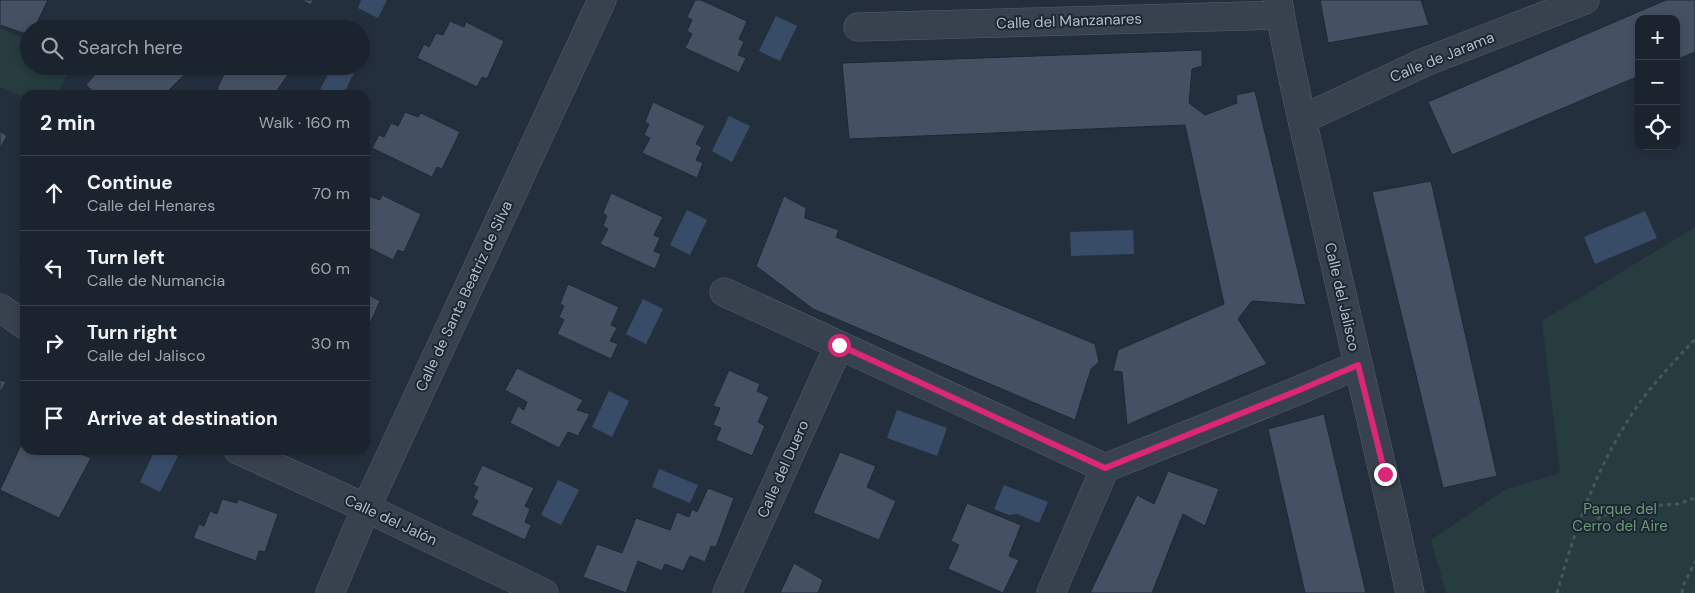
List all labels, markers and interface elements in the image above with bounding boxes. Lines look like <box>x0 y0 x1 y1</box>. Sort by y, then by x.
street label: Calle del Manzanares <box>996 8 1142 34</box>
map controls <box>1635 15 1680 150</box>
button: + <box>1635 15 1680 60</box>
search box <box>20 20 370 75</box>
street label: Calle de Jarama <box>1387 27 1497 87</box>
icon: search <box>38 34 66 62</box>
text: Search here <box>78 35 183 60</box>
button: − <box>1635 60 1680 105</box>
button: locate <box>1635 105 1680 150</box>
text: 2 min <box>40 109 96 137</box>
text: Walk · 160 m <box>259 112 350 133</box>
text: Continue <box>87 170 173 195</box>
icon: ahead <box>40 179 68 207</box>
text: 70 m <box>312 183 350 204</box>
text: Calle del Henares <box>87 195 215 216</box>
street label: Calle de Santa Beatriz de Silva <box>411 197 517 395</box>
street label: Calle del Jalisco <box>1320 241 1364 353</box>
text: Turn left <box>87 245 165 270</box>
icon: left <box>40 254 68 282</box>
text: 60 m <box>310 258 350 279</box>
text: Calle de Numancia <box>87 270 225 291</box>
text: Turn right <box>87 320 177 345</box>
icon: right <box>40 329 68 357</box>
text: 30 m <box>311 333 350 354</box>
route start <box>828 334 851 357</box>
text: Calle del Jalisco <box>87 345 205 366</box>
icon: arrive <box>40 404 68 432</box>
text: Arrive at destination <box>87 406 278 431</box>
street label: Calle del Duero <box>753 417 814 521</box>
route end <box>1374 463 1397 486</box>
street label: Calle del Jalón <box>342 490 440 550</box>
park label: Parque del Cerro del Aire <box>1572 499 1668 536</box>

